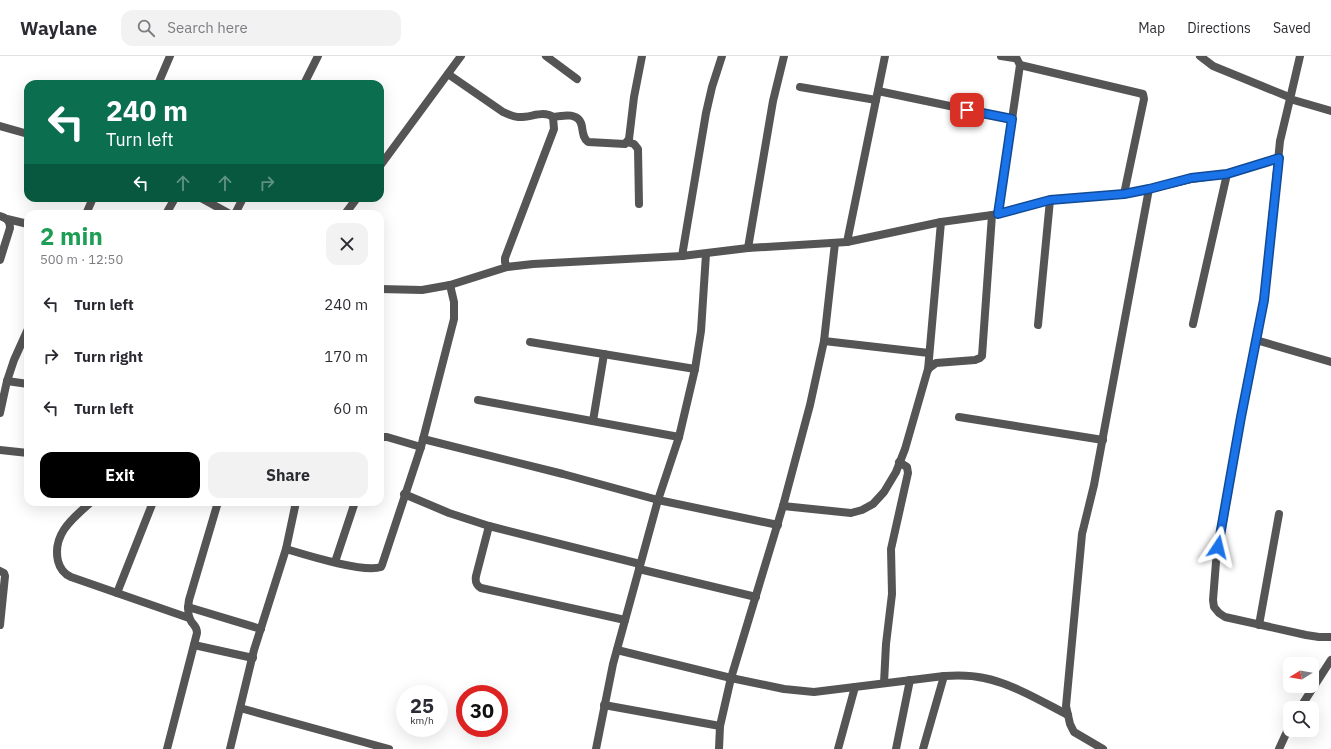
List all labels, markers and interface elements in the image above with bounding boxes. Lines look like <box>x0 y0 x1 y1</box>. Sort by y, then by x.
search box <box>121 10 401 46</box>
text: Waylane <box>20 16 97 40</box>
icon: search <box>135 17 157 39</box>
text: Search here <box>167 18 248 37</box>
text: Map <box>1138 19 1165 37</box>
text: Directions <box>1187 19 1251 37</box>
text: Saved <box>1273 19 1311 37</box>
text: 240 m <box>106 92 188 129</box>
pin <box>950 93 984 127</box>
icon: left <box>40 96 92 148</box>
icon: arrive <box>956 99 978 121</box>
text: Turn left <box>106 128 174 151</box>
icon: left <box>130 172 152 194</box>
icon: ahead <box>172 172 194 194</box>
icon: ahead <box>214 172 236 194</box>
icon: right <box>256 172 278 194</box>
text: 2 min <box>40 220 103 252</box>
button: close <box>326 223 368 265</box>
text: 500 m · 12:50 <box>40 251 123 268</box>
icon: left <box>40 293 62 315</box>
text: Turn left <box>74 295 134 314</box>
text: 240 m <box>324 295 368 314</box>
icon: right <box>40 345 62 367</box>
text: Turn right <box>74 347 143 366</box>
text: 170 m <box>324 347 368 366</box>
icon: left <box>40 397 62 419</box>
text: Turn left <box>74 399 134 418</box>
text: 60 m <box>333 399 368 418</box>
button: Exit <box>40 452 200 498</box>
button: Share <box>208 452 368 498</box>
position arrow <box>1197 526 1239 568</box>
north arrow <box>1283 657 1319 693</box>
map controls <box>1283 657 1319 737</box>
speed limit sign: 30 <box>456 685 508 737</box>
text: 25 <box>410 692 434 719</box>
button: search <box>1283 701 1319 737</box>
text: km/h <box>410 714 434 727</box>

